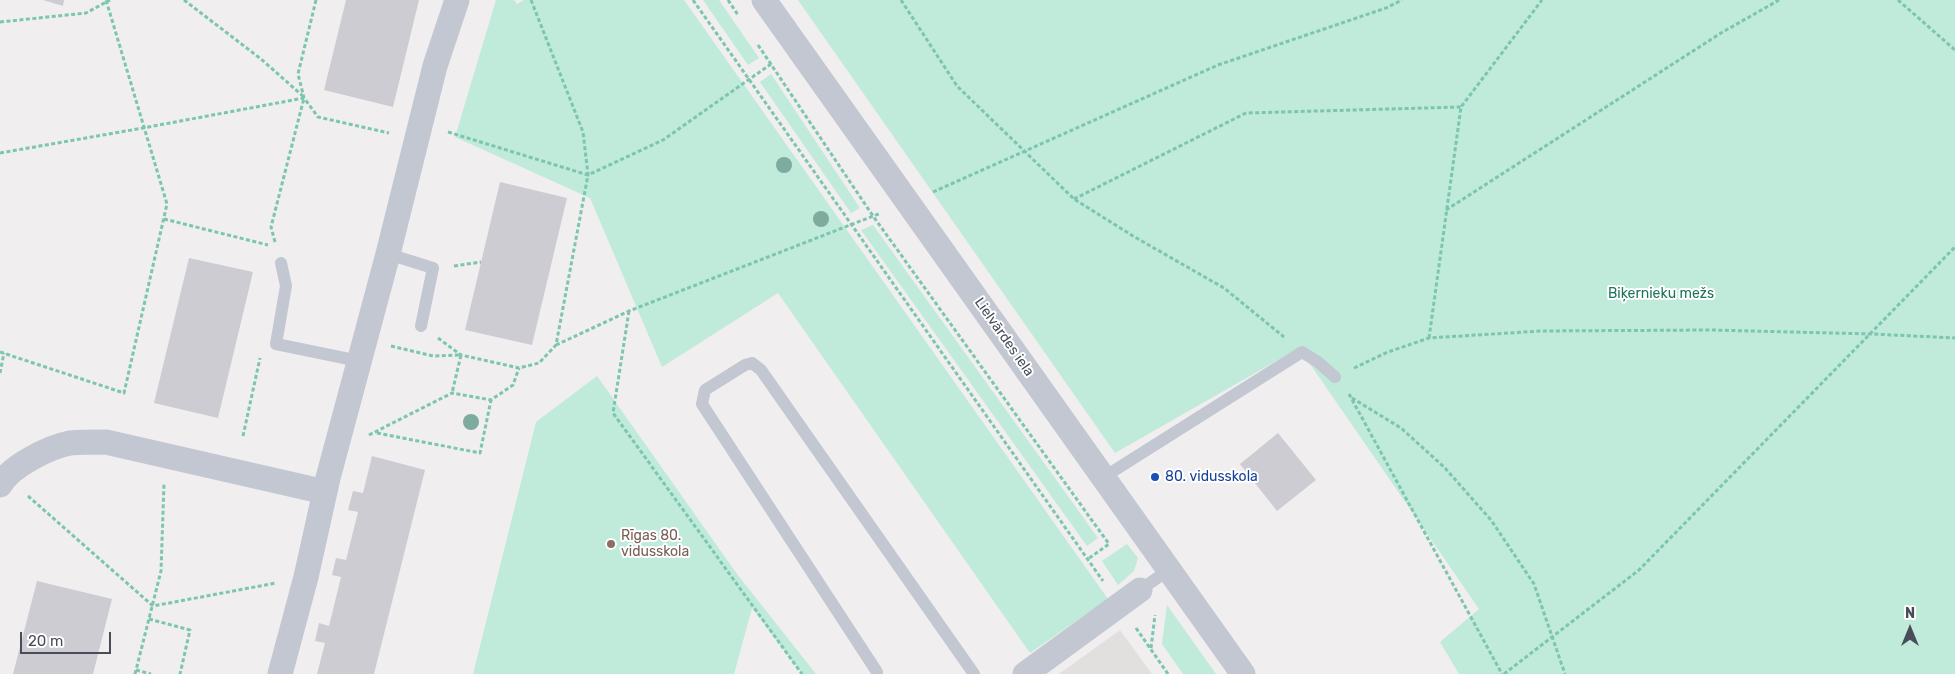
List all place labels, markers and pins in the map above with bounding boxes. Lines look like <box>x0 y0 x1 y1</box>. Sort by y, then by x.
place label: 80. vidusskola <box>1165 469 1258 485</box>
marker: 80. vidusskola <box>1149 471 1161 483</box>
place label: Rīgas 80. vidusskola <box>621 528 689 560</box>
marker: Rīgas 80. vidusskola <box>605 538 617 550</box>

